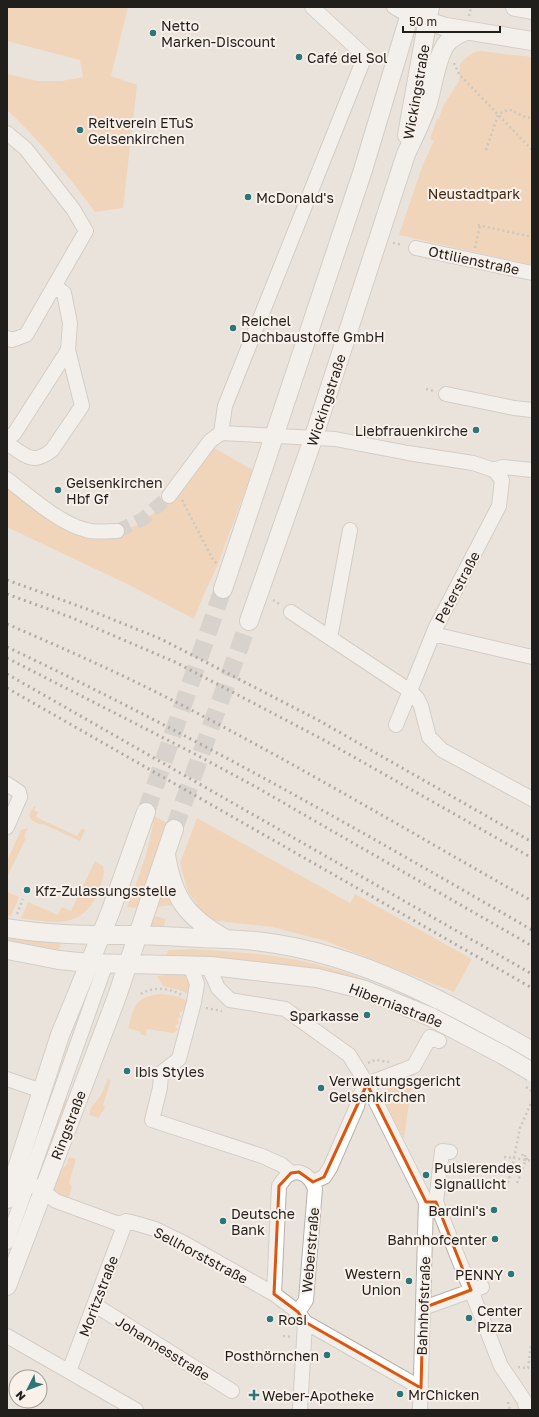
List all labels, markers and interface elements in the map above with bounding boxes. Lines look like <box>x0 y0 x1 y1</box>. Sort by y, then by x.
scale bar <box>403 8 500 34</box>
text: 50 m <box>409 14 437 29</box>
place label: Netto Marken-Discount <box>161 17 276 50</box>
marker: Netto Marken-Discount <box>148 28 158 38</box>
street label: Wickingstraße <box>399 43 433 141</box>
place label: Café del Sol <box>307 49 388 66</box>
marker: Café del Sol <box>294 52 304 62</box>
place label: Reitverein ETuS Gelsenkirchen <box>88 114 194 147</box>
marker: Reitverein ETuS Gelsenkirchen <box>75 125 85 135</box>
park label: Neustadtpark <box>428 185 520 202</box>
place label: McDonald's <box>256 189 334 206</box>
marker: McDonald's <box>243 192 253 202</box>
street label: Ottilienstraße <box>427 242 521 278</box>
place label: Reichel Dachbaustoffe GmbH <box>241 312 385 345</box>
marker: Reichel Dachbaustoffe GmbH <box>228 323 238 333</box>
street label: Wickingstraße <box>303 352 349 448</box>
place label: Liebfrauenkirche <box>355 422 468 439</box>
marker: Liebfrauenkirche <box>471 425 481 435</box>
place label: Gelsenkirchen Hbf Gf <box>66 474 163 507</box>
marker: Gelsenkirchen Hbf Gf <box>53 485 63 495</box>
street label: Peterstraße <box>431 548 483 626</box>
place label: Kfz-Zulassungsstelle <box>35 882 176 899</box>
marker: Kfz-Zulassungsstelle <box>22 885 32 895</box>
street label: Hiberniastraße <box>347 979 445 1031</box>
place label: Sparkasse <box>289 1007 359 1024</box>
marker: Sparkasse <box>362 1010 372 1020</box>
place label: ibis Styles <box>135 1063 204 1080</box>
marker: ibis Styles <box>122 1066 132 1076</box>
place label: Verwaltungsgericht Gelsenkirchen <box>329 1072 461 1105</box>
marker: Verwaltungsgericht Gelsenkirchen <box>316 1083 326 1093</box>
street label: Ringstraße <box>47 1088 89 1162</box>
place label: Pulsierendes Signallicht <box>434 1159 522 1192</box>
marker: Pulsierendes Signallicht <box>421 1170 431 1180</box>
place label: Bardini's <box>428 1202 486 1219</box>
place label: Deutsche Bank <box>231 1205 295 1238</box>
marker: Bardini's <box>489 1205 499 1215</box>
street label: Weberstraße <box>298 1207 322 1293</box>
marker: Deutsche Bank <box>218 1216 228 1226</box>
street label: Sellhorststraße <box>151 1223 251 1287</box>
place label: Bahnhofcenter <box>387 1231 488 1248</box>
marker: Bahnhofcenter <box>490 1234 500 1244</box>
street label: Moritzstraße <box>75 1253 121 1339</box>
street label: Bahnhofstraße <box>413 1256 433 1356</box>
place label: Western Union <box>345 1265 401 1298</box>
place label: PENNY <box>455 1266 503 1283</box>
marker: PENNY <box>506 1269 516 1279</box>
marker: Western Union <box>404 1276 414 1286</box>
place label: Center Pizza <box>477 1302 523 1335</box>
place label: Rosi <box>278 1311 307 1328</box>
street label: Johannesstraße <box>113 1312 213 1384</box>
marker: Center Pizza <box>464 1313 474 1323</box>
marker: Rosi <box>265 1314 275 1324</box>
place label: Posthörnchen <box>225 1347 319 1364</box>
marker: Posthörnchen <box>322 1350 332 1360</box>
north arrow <box>8 1369 48 1409</box>
place label: MrChicken <box>408 1386 479 1403</box>
place label: Weber-Apotheke <box>262 1387 374 1404</box>
text: N <box>13 1389 28 1403</box>
marker: MrChicken <box>395 1389 405 1399</box>
marker: Weber-Apotheke <box>249 1390 259 1400</box>

